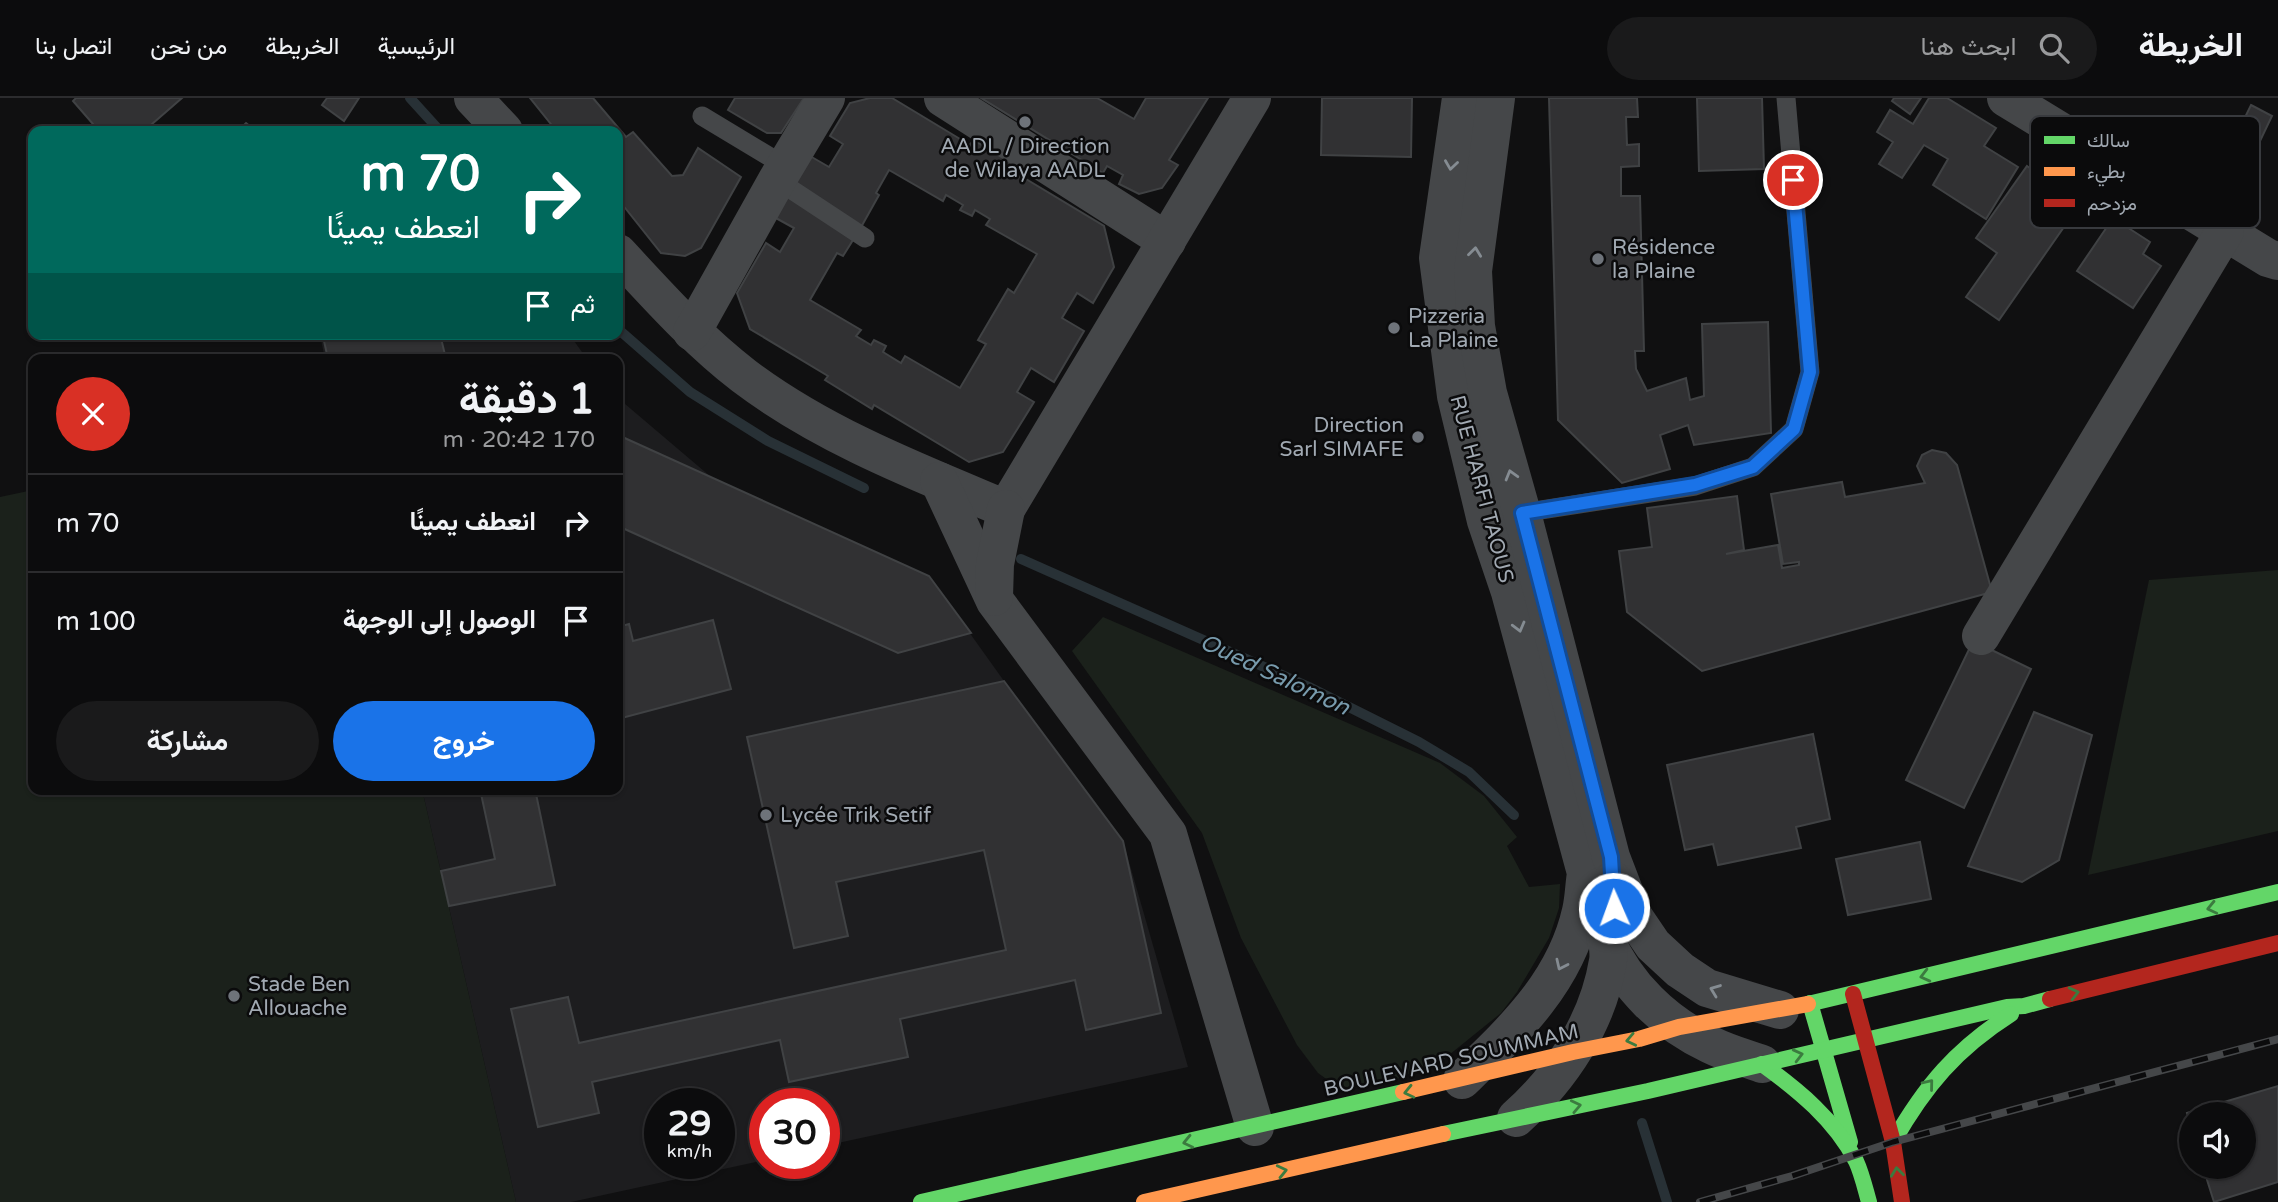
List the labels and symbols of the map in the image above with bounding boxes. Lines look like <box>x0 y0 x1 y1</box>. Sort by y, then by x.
marker: AADL / Direction de Wilaya AADL <box>1017 114 1033 130</box>
legend <box>2030 116 2260 228</box>
text: سالك <box>2087 130 2130 152</box>
place label: AADL / Direction de Wilaya AADL <box>940 134 1110 183</box>
pin <box>1763 150 1823 210</box>
one-way arrow <box>1443 160 1458 171</box>
text: بطيء <box>2087 161 2125 187</box>
text: مزدحم <box>2087 193 2137 216</box>
place label: Résidence la Plaine <box>1612 235 1715 284</box>
one-way arrow <box>1467 246 1482 258</box>
marker: Résidence la Plaine <box>1590 251 1606 267</box>
place label: Pizzeria La Plaine <box>1408 304 1498 353</box>
marker: Pizzeria La Plaine <box>1386 320 1402 336</box>
street label: RUE HARFI TAOUS <box>1444 393 1519 586</box>
place label: Direction Sarl SIMAFE <box>1279 413 1404 462</box>
marker: Direction Sarl SIMAFE <box>1410 429 1426 445</box>
one-way arrow <box>1504 469 1519 481</box>
one-way arrow <box>1511 621 1525 633</box>
water label: Oued Salomon <box>1195 628 1355 722</box>
place label: Lycée Trik Setif <box>780 803 931 828</box>
marker: Lycée Trik Setif <box>758 807 774 823</box>
position arrow <box>1577 871 1651 945</box>
one-way arrow <box>2206 900 2218 914</box>
one-way arrow <box>1555 957 1569 970</box>
one-way arrow <box>1919 968 1931 982</box>
place label: Stade Ben Allouache <box>248 972 350 1021</box>
one-way arrow <box>1710 984 1722 998</box>
one-way arrow <box>2067 987 2079 1001</box>
marker: Stade Ben Allouache <box>226 988 242 1004</box>
street label: BOULEVARD SOUMMAM <box>1321 1019 1581 1102</box>
one-way arrow <box>1625 1032 1637 1047</box>
one-way arrow <box>1791 1049 1803 1063</box>
one-way arrow <box>1921 1079 1934 1091</box>
one-way arrow <box>1403 1083 1415 1098</box>
speed limit sign: 30 <box>749 1088 840 1179</box>
one-way arrow <box>1570 1099 1582 1114</box>
one-way arrow <box>1182 1134 1194 1149</box>
one-way arrow <box>1276 1165 1288 1179</box>
one-way arrow <box>1890 1166 1905 1178</box>

